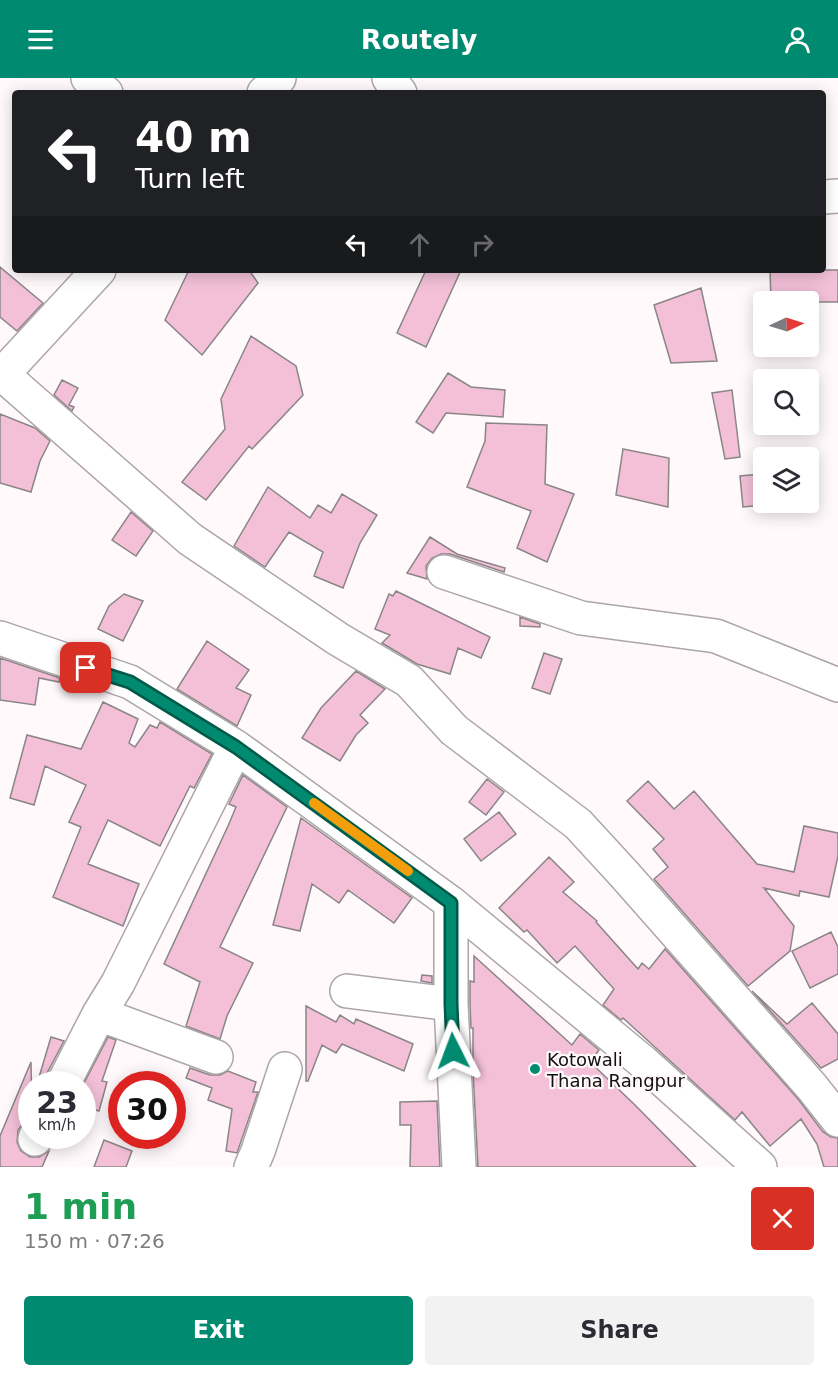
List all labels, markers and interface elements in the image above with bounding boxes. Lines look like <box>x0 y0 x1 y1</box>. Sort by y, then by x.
icon: menu <box>24 23 57 56</box>
icon: person <box>781 23 814 56</box>
text: Routely <box>361 24 477 55</box>
text: 40 m <box>135 113 252 162</box>
icon: left <box>36 114 114 192</box>
text: Turn left <box>135 163 245 194</box>
icon: left <box>340 228 373 261</box>
icon: ahead <box>403 228 436 261</box>
icon: right <box>466 228 499 261</box>
north arrow <box>753 291 819 357</box>
map controls <box>753 291 819 513</box>
button: search <box>753 369 819 435</box>
button: layers <box>753 447 819 513</box>
pin <box>60 642 111 693</box>
icon: arrive <box>69 651 102 684</box>
position arrow <box>421 1019 485 1083</box>
place label: Kotowali Thana Rangpur <box>546 1049 685 1091</box>
marker: Kotowali Thana Rangpur <box>528 1062 542 1076</box>
speed limit sign: 30 <box>108 1071 186 1149</box>
text: 23 <box>36 1085 78 1120</box>
text: km/h <box>38 1116 76 1134</box>
text: 1 min <box>24 1186 137 1227</box>
button: close <box>751 1187 814 1250</box>
text: 150 m · 07:26 <box>24 1229 165 1253</box>
button: Exit <box>24 1296 413 1365</box>
button: Share <box>425 1296 814 1365</box>

